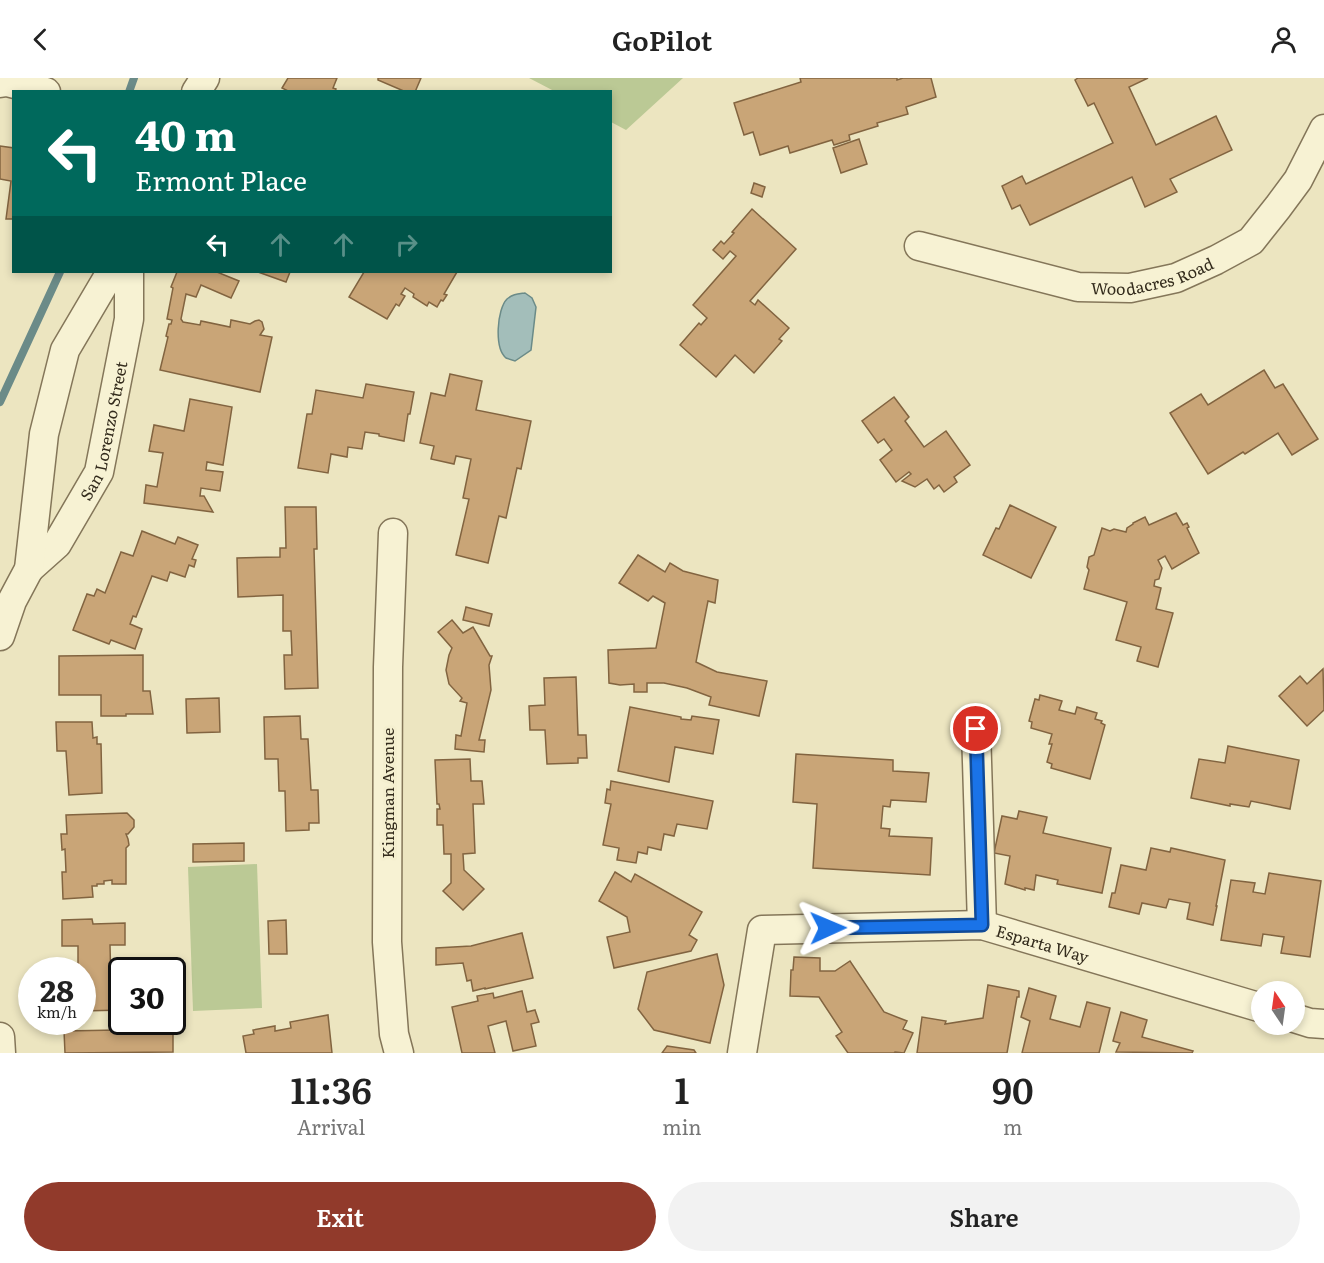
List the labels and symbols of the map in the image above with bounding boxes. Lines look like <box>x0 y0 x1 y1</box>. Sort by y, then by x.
street label: Woodacres Road <box>1091 251 1217 301</box>
street label: San Lorenzo Street <box>73 358 133 505</box>
pin <box>950 703 1001 754</box>
street label: Kingman Avenue <box>375 728 399 858</box>
position arrow <box>796 896 860 960</box>
street label: Esparta Way <box>993 918 1093 968</box>
speed limit sign: 30 <box>108 957 186 1035</box>
north arrow <box>1251 981 1305 1035</box>

